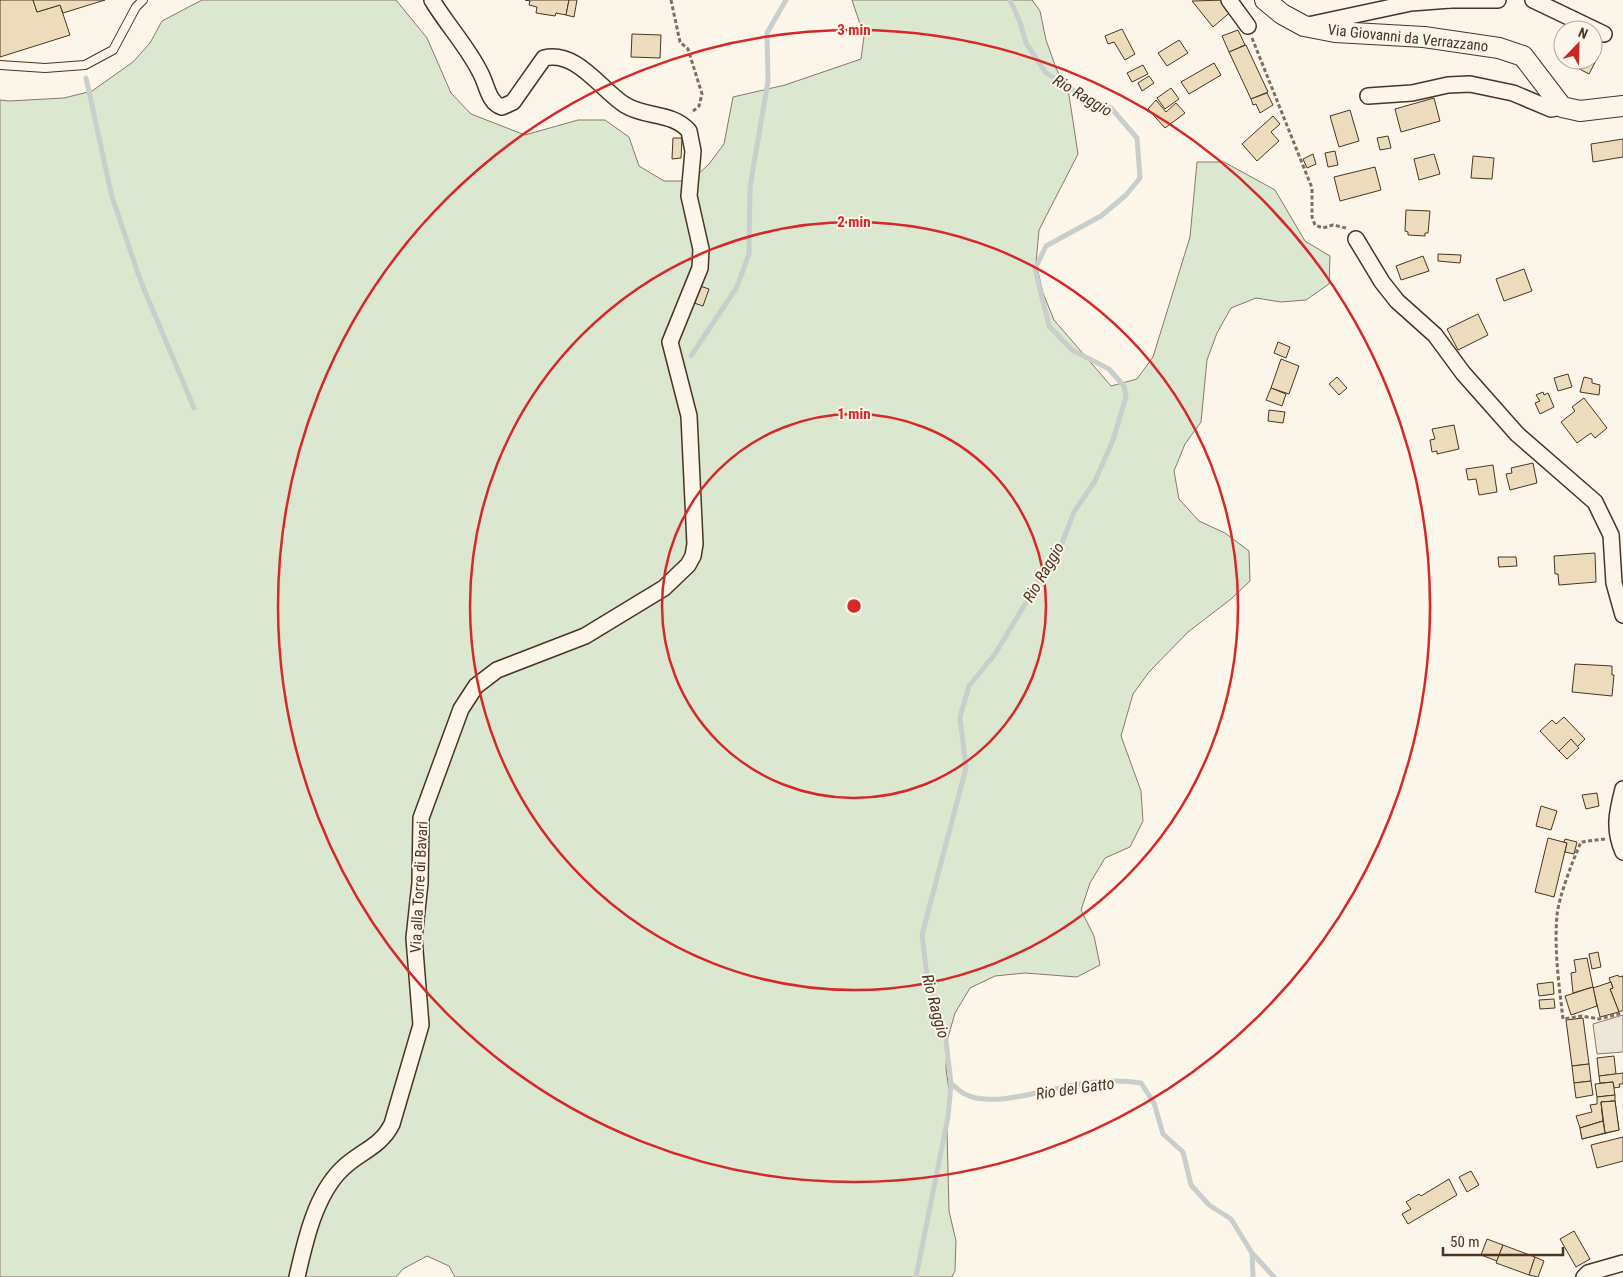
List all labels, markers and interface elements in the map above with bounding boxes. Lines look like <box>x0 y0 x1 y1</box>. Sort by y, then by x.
north arrow <box>1553 20 1603 70</box>
text: 3 min <box>837 21 871 39</box>
street label: Via Giovanni da Verrazzano <box>1327 21 1489 55</box>
text: N <box>1576 24 1590 42</box>
water label: Rio Raggio <box>1050 70 1116 121</box>
text: 2 min <box>837 213 871 231</box>
text: 1 min <box>837 405 871 423</box>
water label: Rio Raggio <box>1019 539 1068 605</box>
centre of rings <box>845 597 863 615</box>
street label: Via alla Torre di Bavari <box>407 821 431 953</box>
water label: Rio Raggio <box>918 972 953 1040</box>
water label: Rio del Gatto <box>1035 1074 1116 1103</box>
scale bar <box>1443 1224 1563 1256</box>
text: 50 m <box>1450 1233 1480 1251</box>

